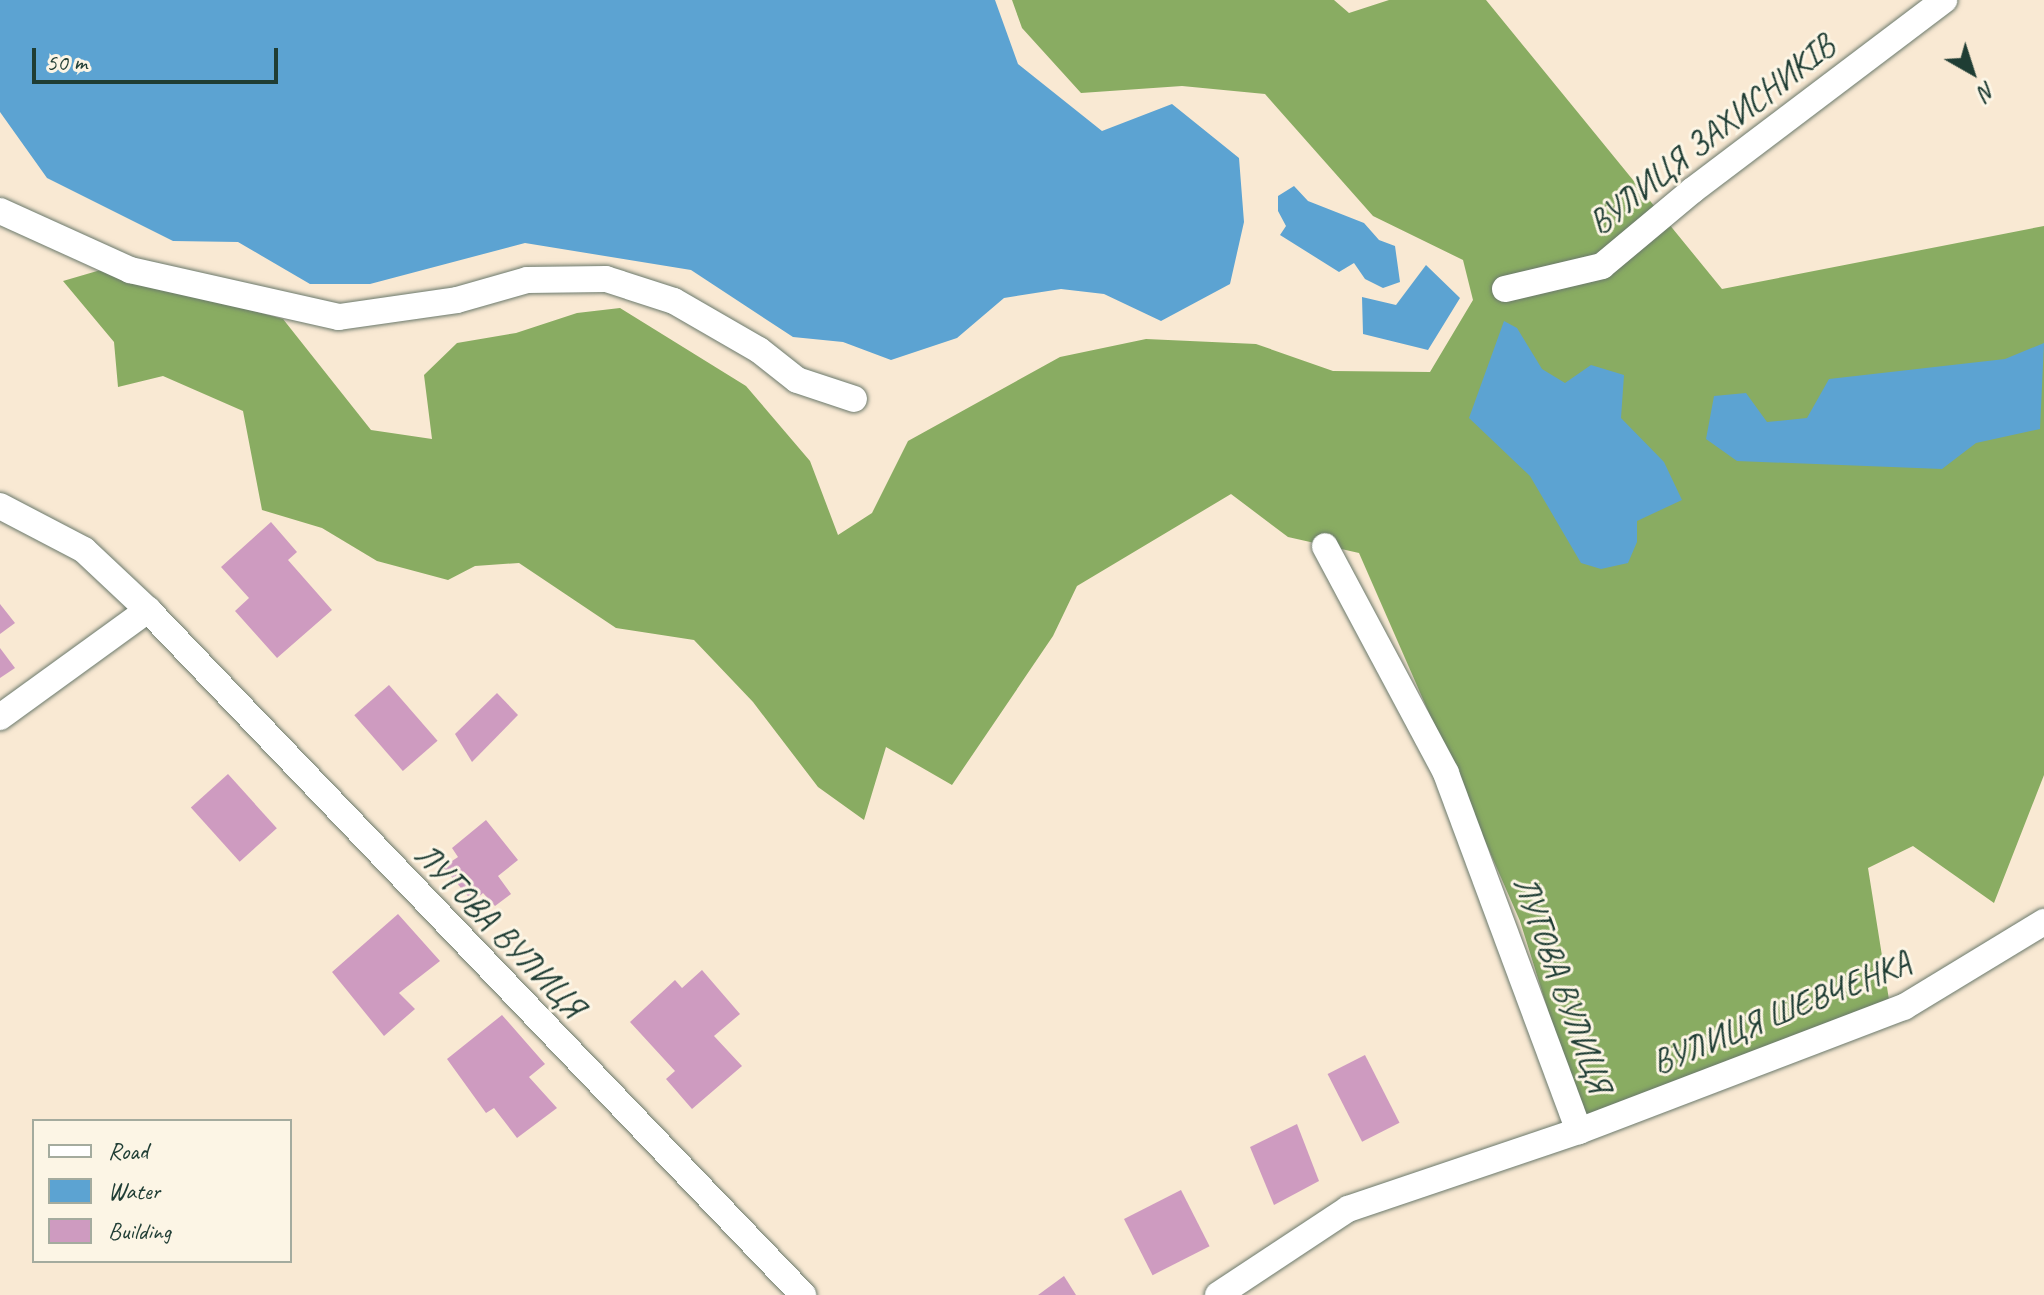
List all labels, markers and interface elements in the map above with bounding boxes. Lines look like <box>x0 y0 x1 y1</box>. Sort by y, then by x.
street label: ВУЛИЦЯ ЗАХИСНИКІВ <box>1580 25 1842 243</box>
scale bar <box>36 32 282 82</box>
north arrow <box>1932 32 2012 112</box>
text: 50 m <box>46 47 87 77</box>
text: N <box>1973 75 2001 106</box>
street label: ЛУГОВА ВУЛИЦЯ <box>406 834 594 1026</box>
street label: ЛУГОВА ВУЛИЦЯ <box>1505 870 1621 1098</box>
street label: ВУЛИЦЯ ШЕВЧЕНКА <box>1646 942 1916 1082</box>
legend <box>32 1119 292 1263</box>
text: Road <box>108 1136 148 1166</box>
text: Water <box>108 1176 160 1206</box>
text: Building <box>108 1216 171 1246</box>

